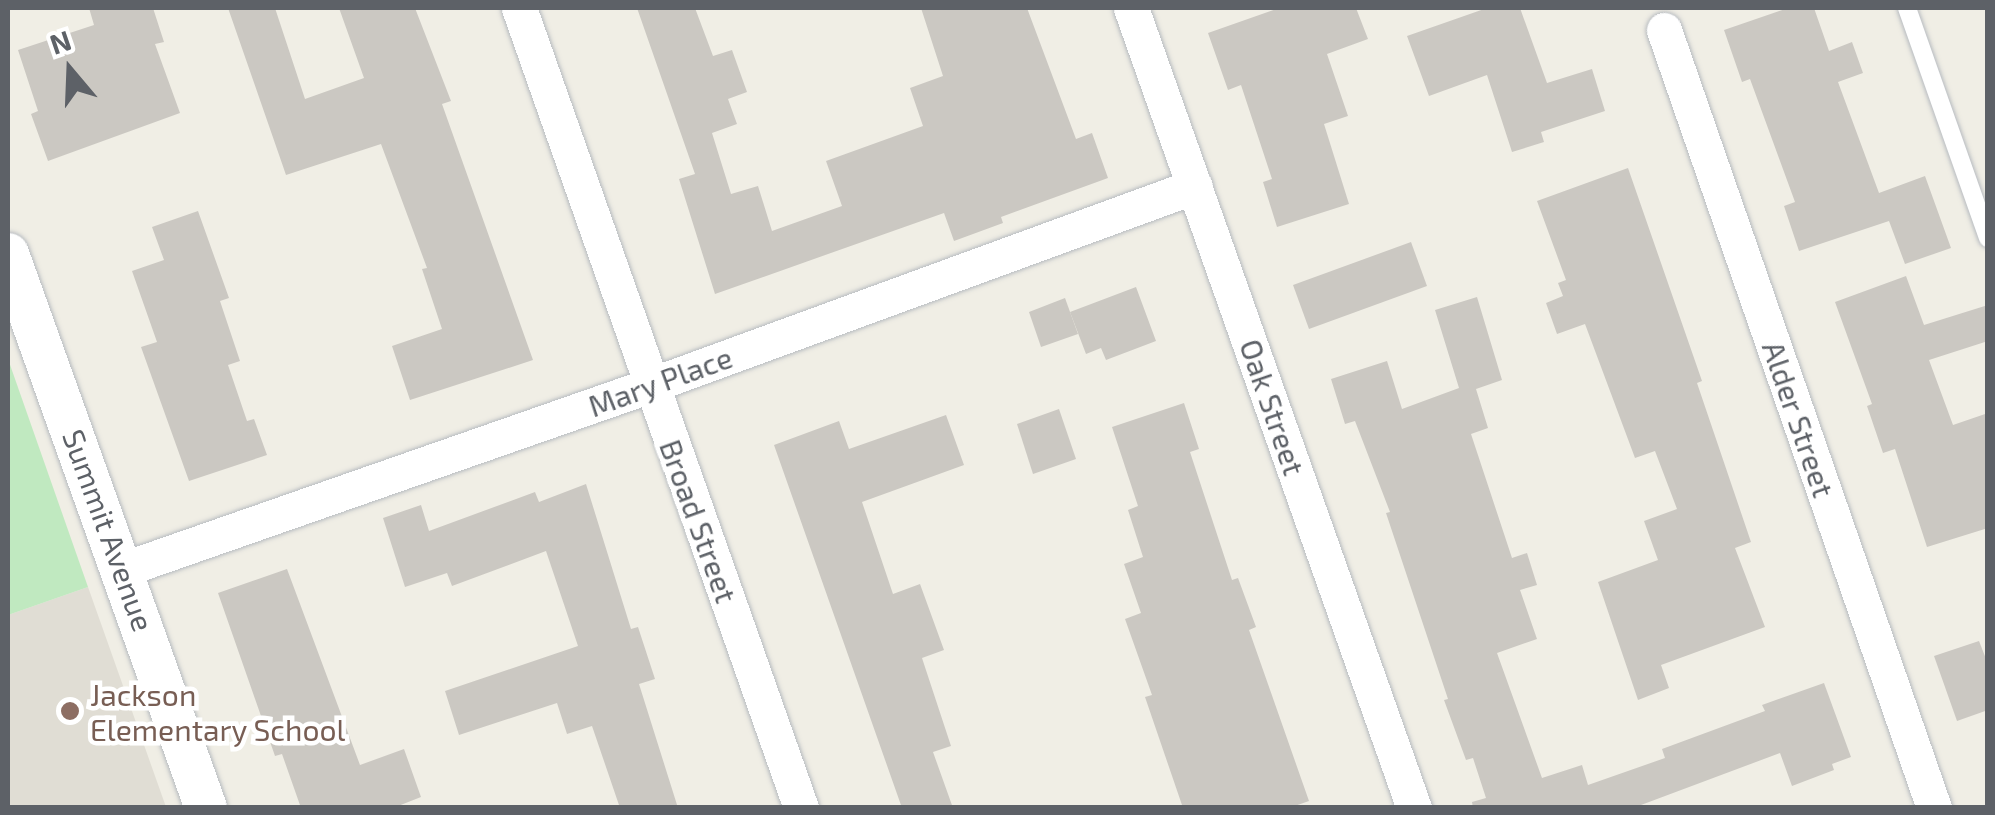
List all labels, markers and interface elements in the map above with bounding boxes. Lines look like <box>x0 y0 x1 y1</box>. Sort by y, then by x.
north arrow <box>20 20 120 120</box>
text: N <box>45 22 75 61</box>
street label: Oak Street <box>1233 334 1313 480</box>
street label: Alder Street <box>1755 336 1843 502</box>
street label: Mary Place <box>583 338 737 424</box>
street label: Summit Avenue <box>56 424 162 636</box>
street label: Broad Street <box>653 434 745 608</box>
place label: Jackson Elementary School <box>90 676 346 746</box>
marker: Jackson Elementary School <box>59 700 81 722</box>

